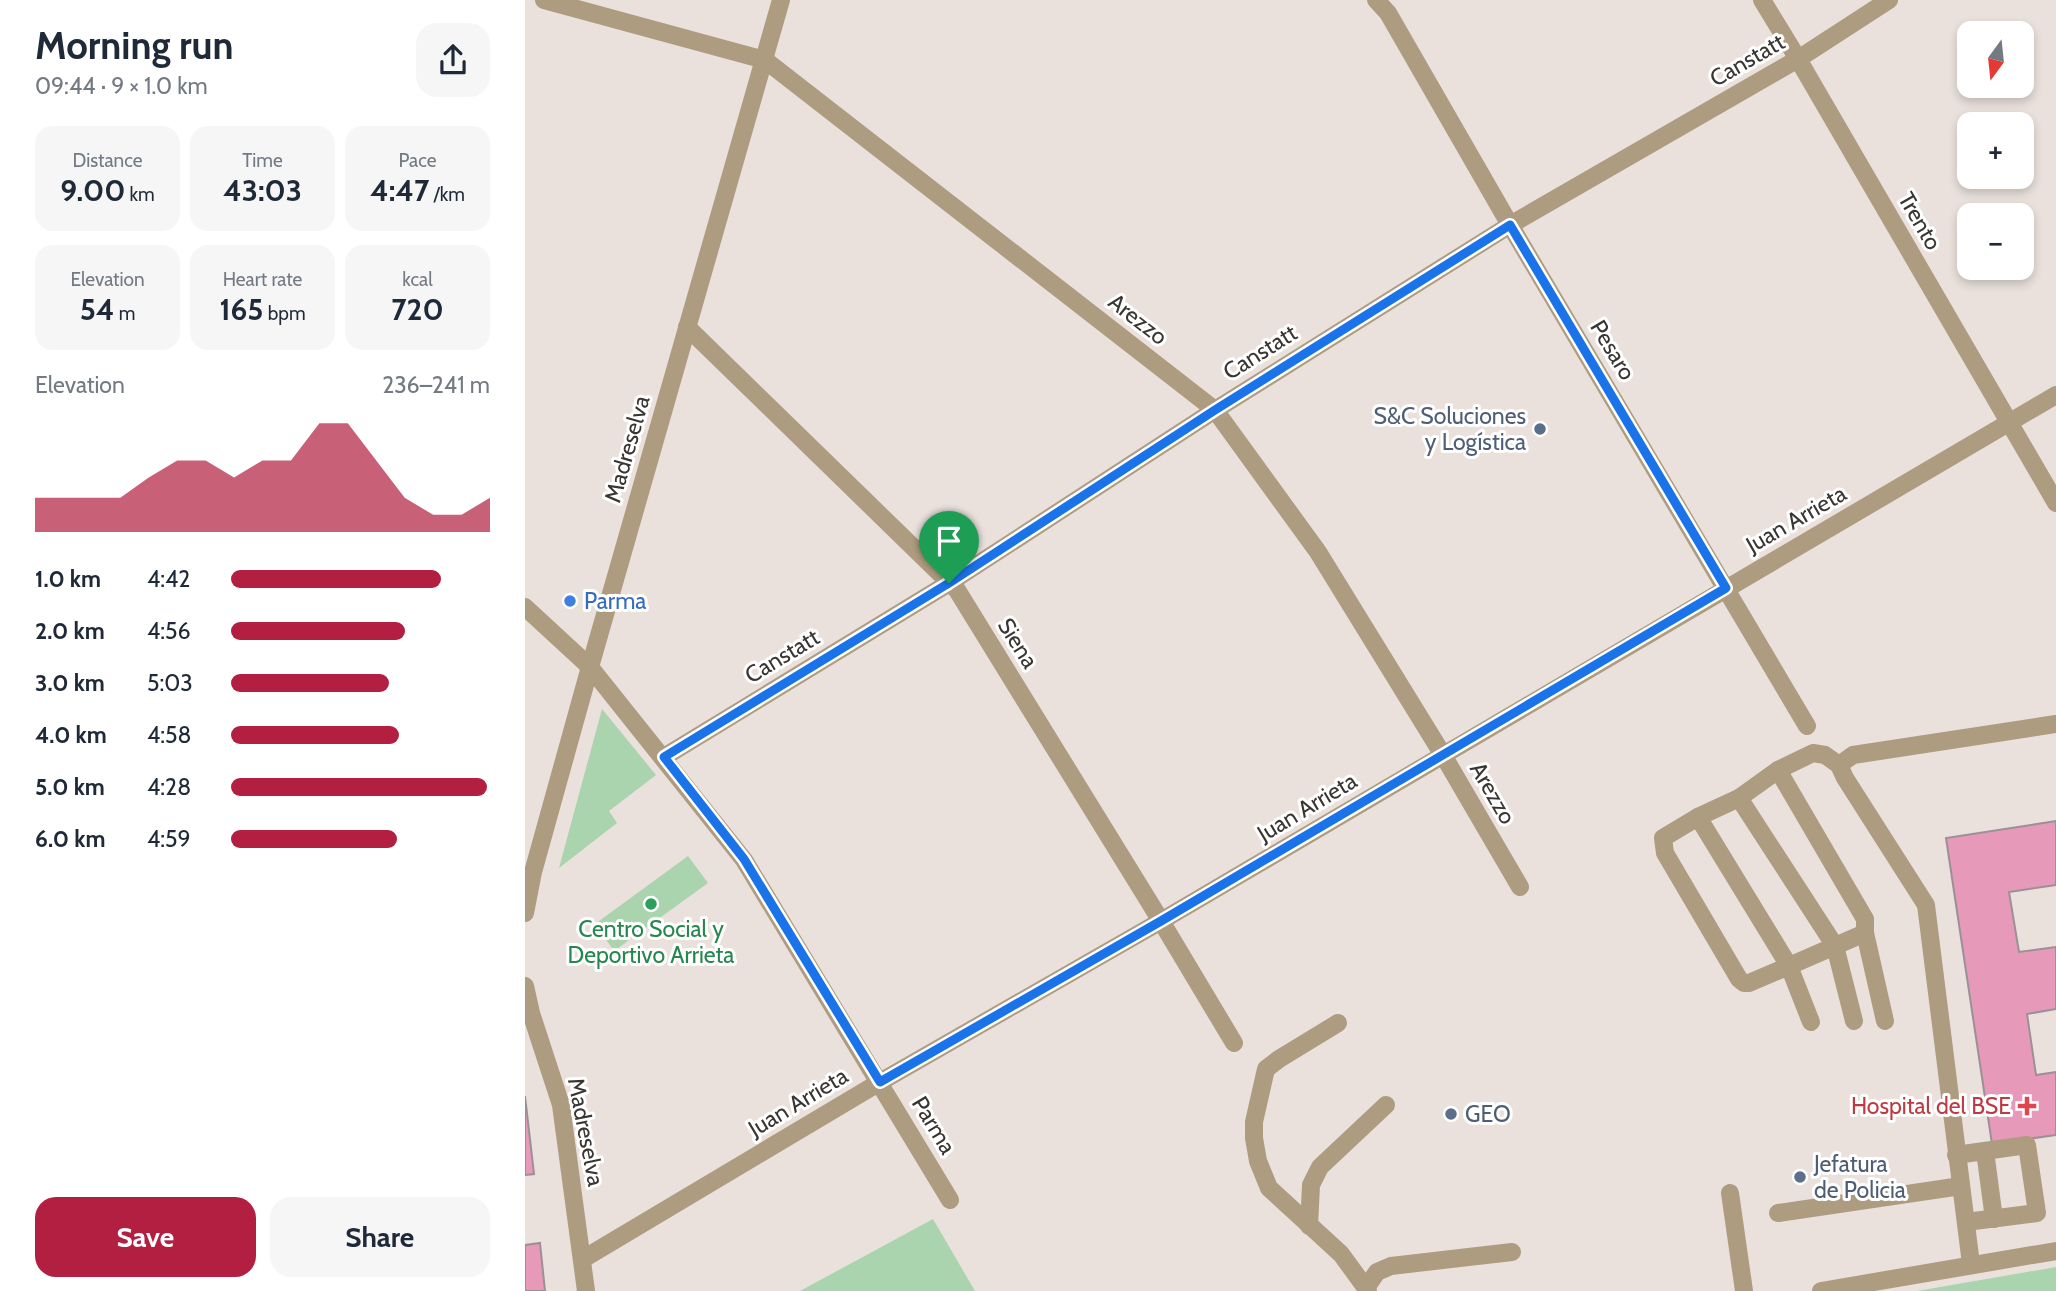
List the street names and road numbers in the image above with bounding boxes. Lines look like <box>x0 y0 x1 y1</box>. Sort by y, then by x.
street label: Canstatt <box>1705 27 1790 93</box>
street label: Trento <box>1892 187 1948 255</box>
street label: Arezzo <box>1103 287 1173 351</box>
street label: Pesaro <box>1584 315 1642 385</box>
street label: Canstatt <box>1218 318 1302 386</box>
street label: Madreselva <box>598 392 656 506</box>
street label: Juan Arrieta <box>1740 479 1851 559</box>
street label: Siena <box>992 613 1044 673</box>
street label: Canstatt <box>740 623 824 689</box>
street label: Arezzo <box>1464 757 1522 829</box>
street label: Juan Arrieta <box>1251 766 1362 848</box>
street label: Juan Arrieta <box>742 1061 853 1143</box>
street label: Madreselva <box>562 1075 610 1189</box>
street label: Parma <box>906 1091 962 1159</box>

